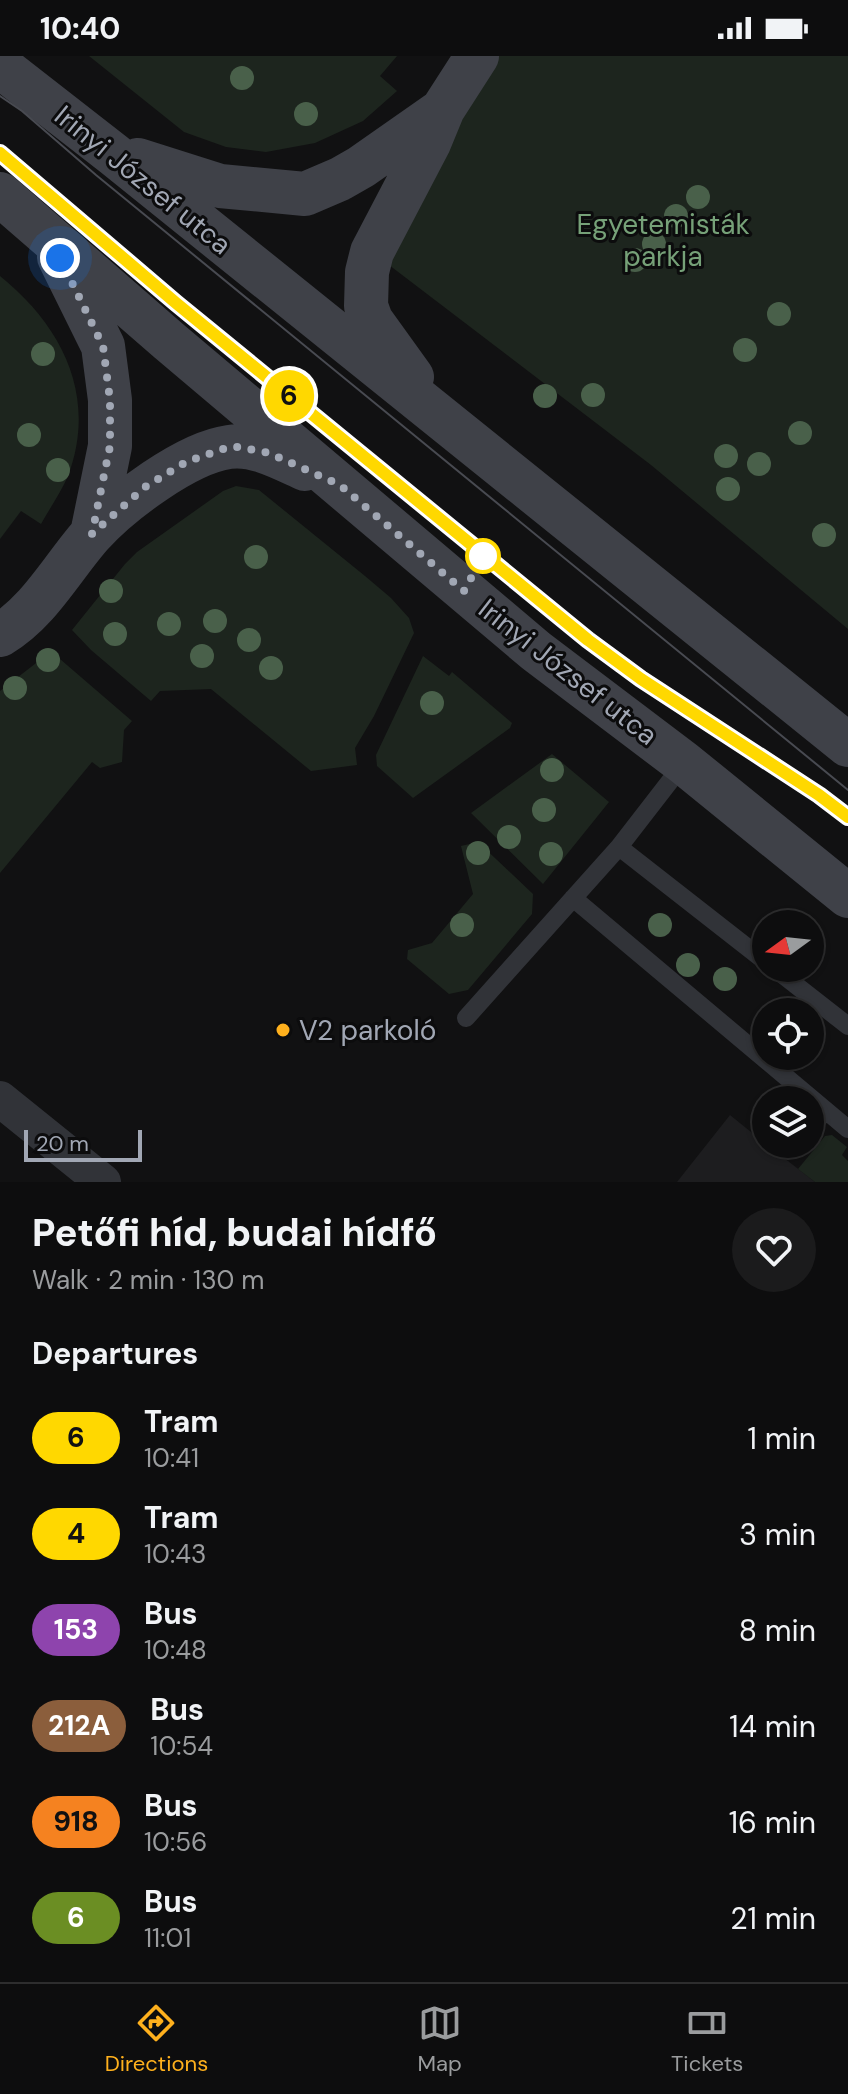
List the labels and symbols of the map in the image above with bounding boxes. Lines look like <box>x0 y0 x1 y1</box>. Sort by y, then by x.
street label: Irinyi József utca <box>47 97 239 263</box>
park label: Egyetemisták parkja <box>576 206 750 275</box>
your location <box>40 238 80 278</box>
line badge: 6 <box>263 370 315 422</box>
unlabelled marker <box>466 539 500 573</box>
street label: Irinyi József utca <box>471 591 665 753</box>
north arrow <box>752 910 824 982</box>
place label: V2 parkoló <box>299 1012 436 1049</box>
marker: V2 parkoló <box>274 1021 292 1039</box>
scale bar <box>24 1126 142 1162</box>

